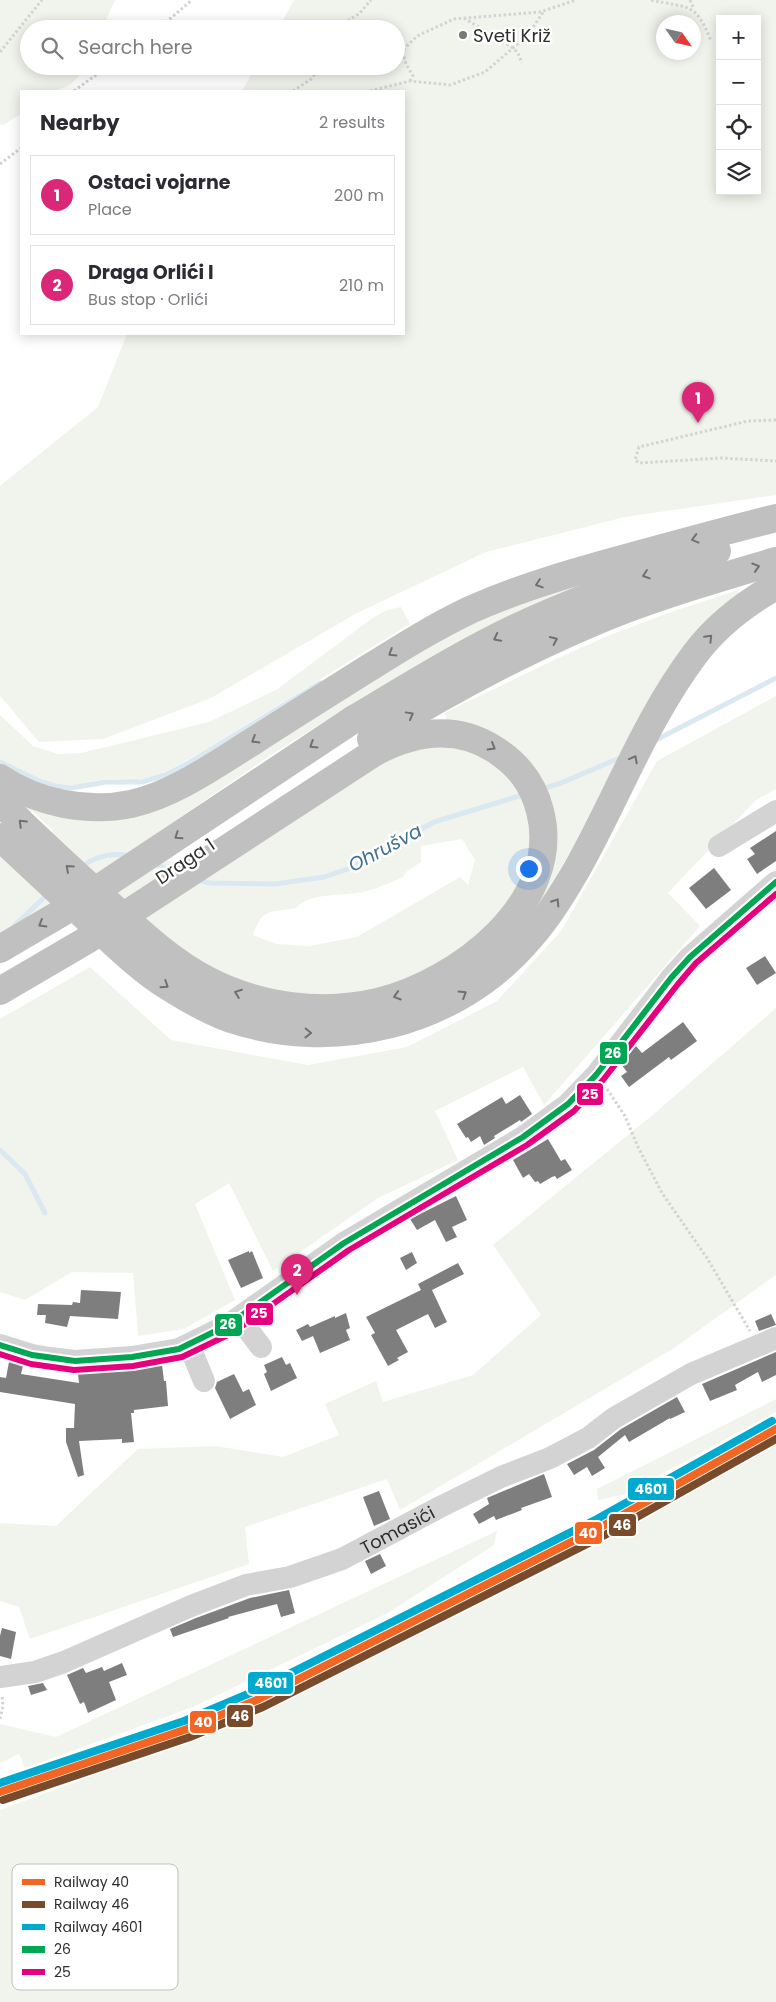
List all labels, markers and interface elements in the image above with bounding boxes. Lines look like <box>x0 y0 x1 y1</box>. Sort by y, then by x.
north arrow <box>656 15 701 60</box>
map controls <box>716 15 761 195</box>
button: + <box>716 15 761 60</box>
search box <box>20 20 405 75</box>
place label: Sveti Križ <box>473 23 551 48</box>
marker: Sveti Križ <box>457 29 469 41</box>
icon: search <box>38 34 66 62</box>
text: Search here <box>78 34 192 61</box>
button: − <box>716 60 761 105</box>
button: locate <box>716 105 761 150</box>
text: Nearby <box>40 108 120 137</box>
text: 2 results <box>319 111 385 134</box>
button: layers <box>716 150 761 195</box>
text: Ostaci vojarne <box>88 169 230 196</box>
text: 1 <box>54 184 60 207</box>
text: 200 m <box>334 184 384 207</box>
text: Place <box>88 198 132 221</box>
text: Draga Orlići I <box>88 259 214 286</box>
text: 2 <box>52 274 62 297</box>
text: 210 m <box>339 274 384 297</box>
text: Bus stop · Orlići <box>88 288 208 311</box>
pin: 1 <box>682 382 714 423</box>
one-way arrow <box>691 534 699 544</box>
one-way arrow <box>751 563 759 573</box>
one-way arrow <box>642 569 651 579</box>
one-way arrow <box>535 578 543 588</box>
one-way arrow <box>493 632 502 642</box>
one-way arrow <box>704 635 713 644</box>
one-way arrow <box>549 636 558 647</box>
one-way arrow <box>389 647 398 657</box>
one-way arrow <box>404 712 413 722</box>
one-way arrow <box>251 734 260 743</box>
one-way arrow <box>309 739 318 749</box>
one-way arrow <box>486 741 495 751</box>
one-way arrow <box>628 755 638 764</box>
water label: Ohrušva <box>343 817 427 879</box>
one-way arrow <box>18 820 27 829</box>
one-way arrow <box>174 830 184 839</box>
street label: Draga 1 <box>150 832 220 890</box>
your location <box>516 856 542 882</box>
one-way arrow <box>66 865 75 874</box>
one-way arrow <box>550 898 560 907</box>
one-way arrow <box>38 918 47 928</box>
one-way arrow <box>160 979 169 988</box>
one-way arrow <box>234 989 243 999</box>
one-way arrow <box>394 990 402 1000</box>
one-way arrow <box>458 990 467 1000</box>
one-way arrow <box>305 1028 313 1038</box>
line badge: 26 <box>599 1041 628 1065</box>
text: 26 <box>605 1043 622 1063</box>
line badge: 25 <box>576 1082 604 1106</box>
text: 25 <box>581 1084 599 1104</box>
pin: 2 <box>281 1254 313 1295</box>
line badge: 25 <box>245 1302 274 1326</box>
text: 25 <box>250 1303 268 1323</box>
line badge: 26 <box>214 1313 243 1337</box>
text: 26 <box>220 1314 237 1334</box>
line badge: 4601 <box>627 1477 675 1501</box>
text: 4601 <box>635 1479 667 1499</box>
street label: Tomasići <box>356 1500 439 1560</box>
line badge: 46 <box>608 1513 637 1537</box>
text: 46 <box>613 1515 631 1535</box>
line badge: 40 <box>574 1521 603 1545</box>
text: 40 <box>579 1523 597 1543</box>
line badge: 4601 <box>247 1671 294 1695</box>
text: 4601 <box>255 1673 287 1693</box>
line badge: 46 <box>226 1704 254 1728</box>
text: 46 <box>231 1706 249 1726</box>
line badge: 40 <box>189 1710 217 1734</box>
text: 40 <box>194 1712 212 1732</box>
legend <box>12 1864 178 1990</box>
text: Railway 40 <box>54 1872 129 1892</box>
text: Railway 46 <box>54 1894 129 1914</box>
text: Railway 4601 <box>54 1917 142 1937</box>
text: 26 <box>54 1939 71 1959</box>
text: 25 <box>54 1962 71 1982</box>

